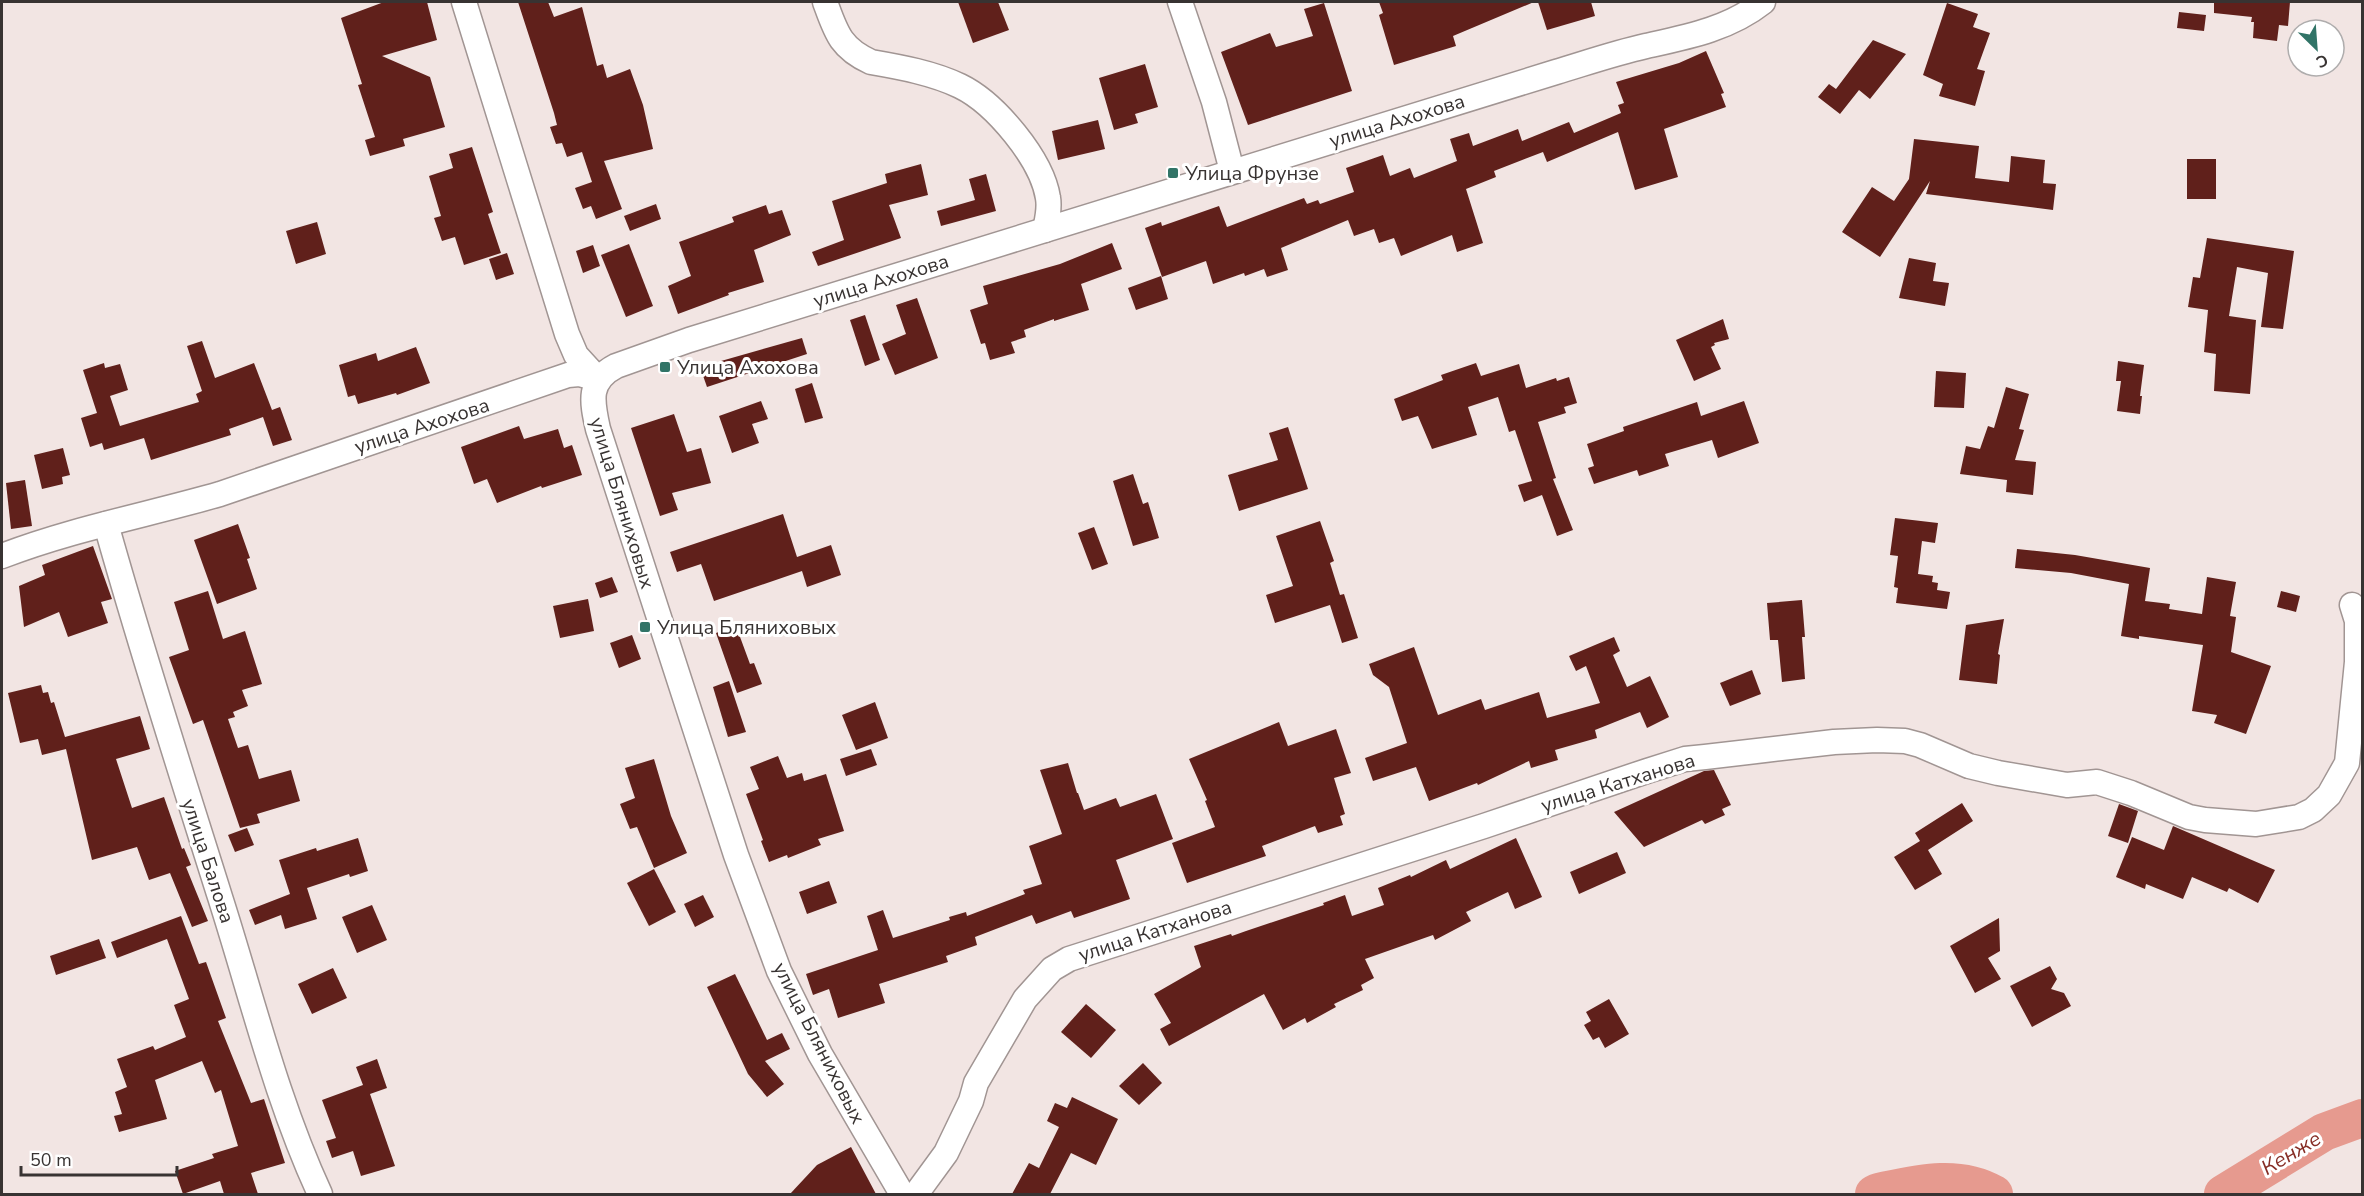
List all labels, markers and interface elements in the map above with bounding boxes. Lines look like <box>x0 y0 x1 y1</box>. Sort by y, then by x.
north arrow <box>2286 18 2346 78</box>
text: С <box>2312 48 2331 73</box>
street label: улица Ахохова <box>1326 88 1468 154</box>
place label: Улица Фрунзе <box>1184 160 1319 187</box>
marker: Улица Фрунзе <box>1166 166 1180 180</box>
street label: улица Ахохова <box>810 248 952 314</box>
place label: Улица Ахохова <box>676 354 819 381</box>
marker: Улица Ахохова <box>658 360 672 374</box>
street label: улица Ахохова <box>351 391 493 461</box>
street label: улица Бляниховых <box>583 414 661 592</box>
place label: Улица Бляниховых <box>656 614 837 641</box>
marker: Улица Бляниховых <box>638 620 652 634</box>
street label: улица Катханова <box>1538 747 1698 819</box>
street label: улица Балова <box>175 795 241 927</box>
street label: улица Катханова <box>1075 894 1235 968</box>
street label: улица Бляниховых <box>767 958 872 1129</box>
water label: Кенже <box>2256 1124 2326 1182</box>
scale bar <box>21 1139 177 1177</box>
text: 50 m <box>30 1148 72 1172</box>

